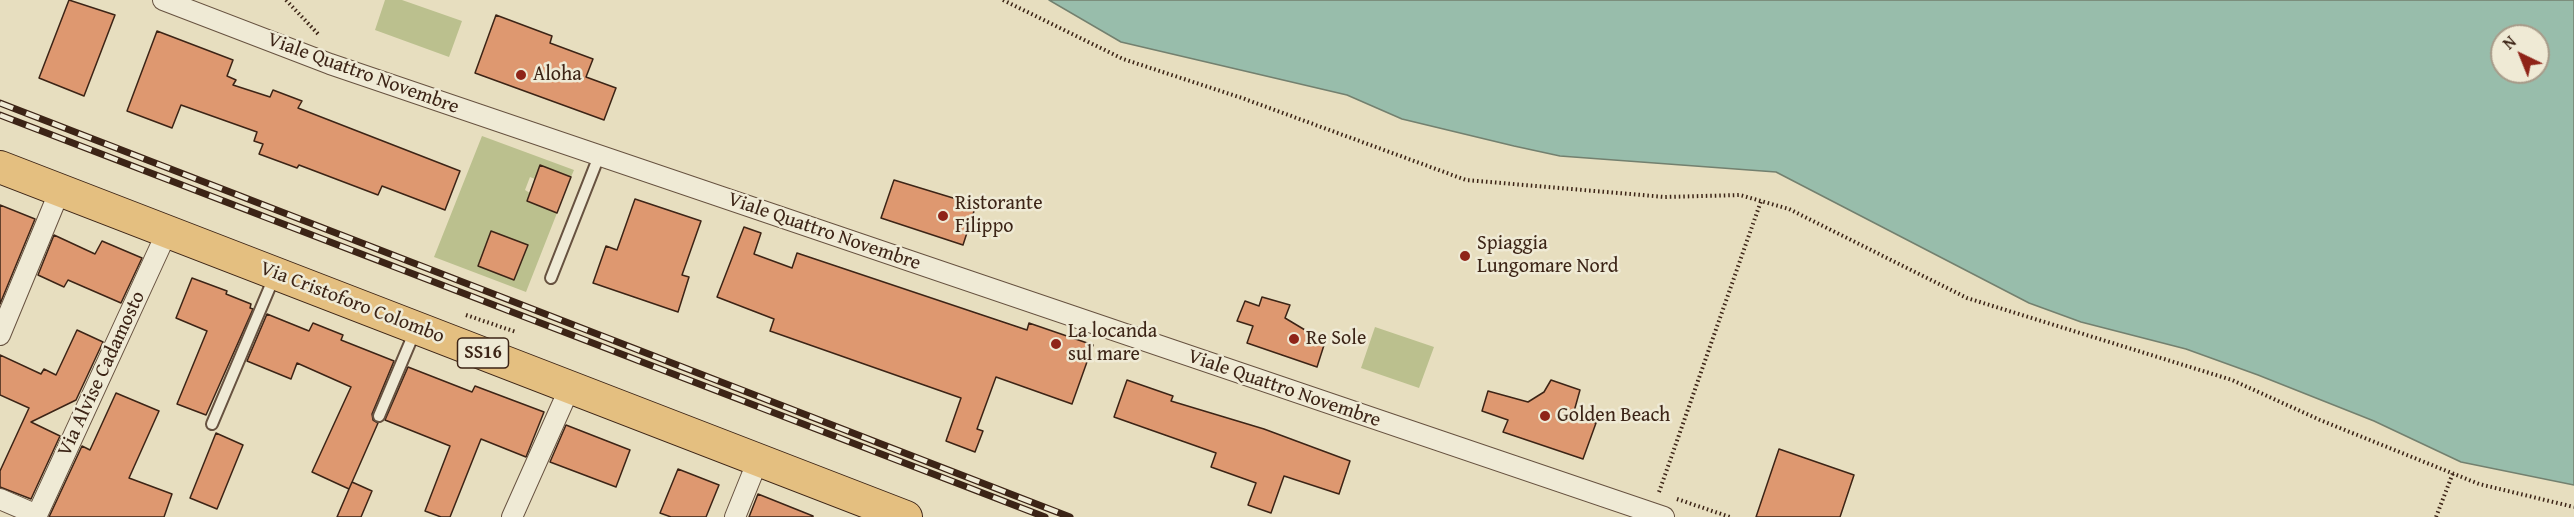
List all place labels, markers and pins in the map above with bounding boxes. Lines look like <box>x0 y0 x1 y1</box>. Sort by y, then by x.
place label: Aloha <box>533 63 582 87</box>
marker: Aloha <box>514 68 528 82</box>
place label: Ristorante Filippo <box>955 192 1043 239</box>
marker: Ristorante Filippo <box>936 209 950 223</box>
place label: Spiaggia Lungomare Nord <box>1477 232 1618 279</box>
marker: Spiaggia Lungomare Nord <box>1458 249 1472 263</box>
place label: La locanda sul mare <box>1068 320 1157 367</box>
place label: Re Sole <box>1306 327 1366 351</box>
marker: Re Sole <box>1287 332 1301 346</box>
marker: La locanda sul mare <box>1049 337 1063 351</box>
place label: Golden Beach <box>1557 404 1670 428</box>
marker: Golden Beach <box>1538 409 1552 423</box>

